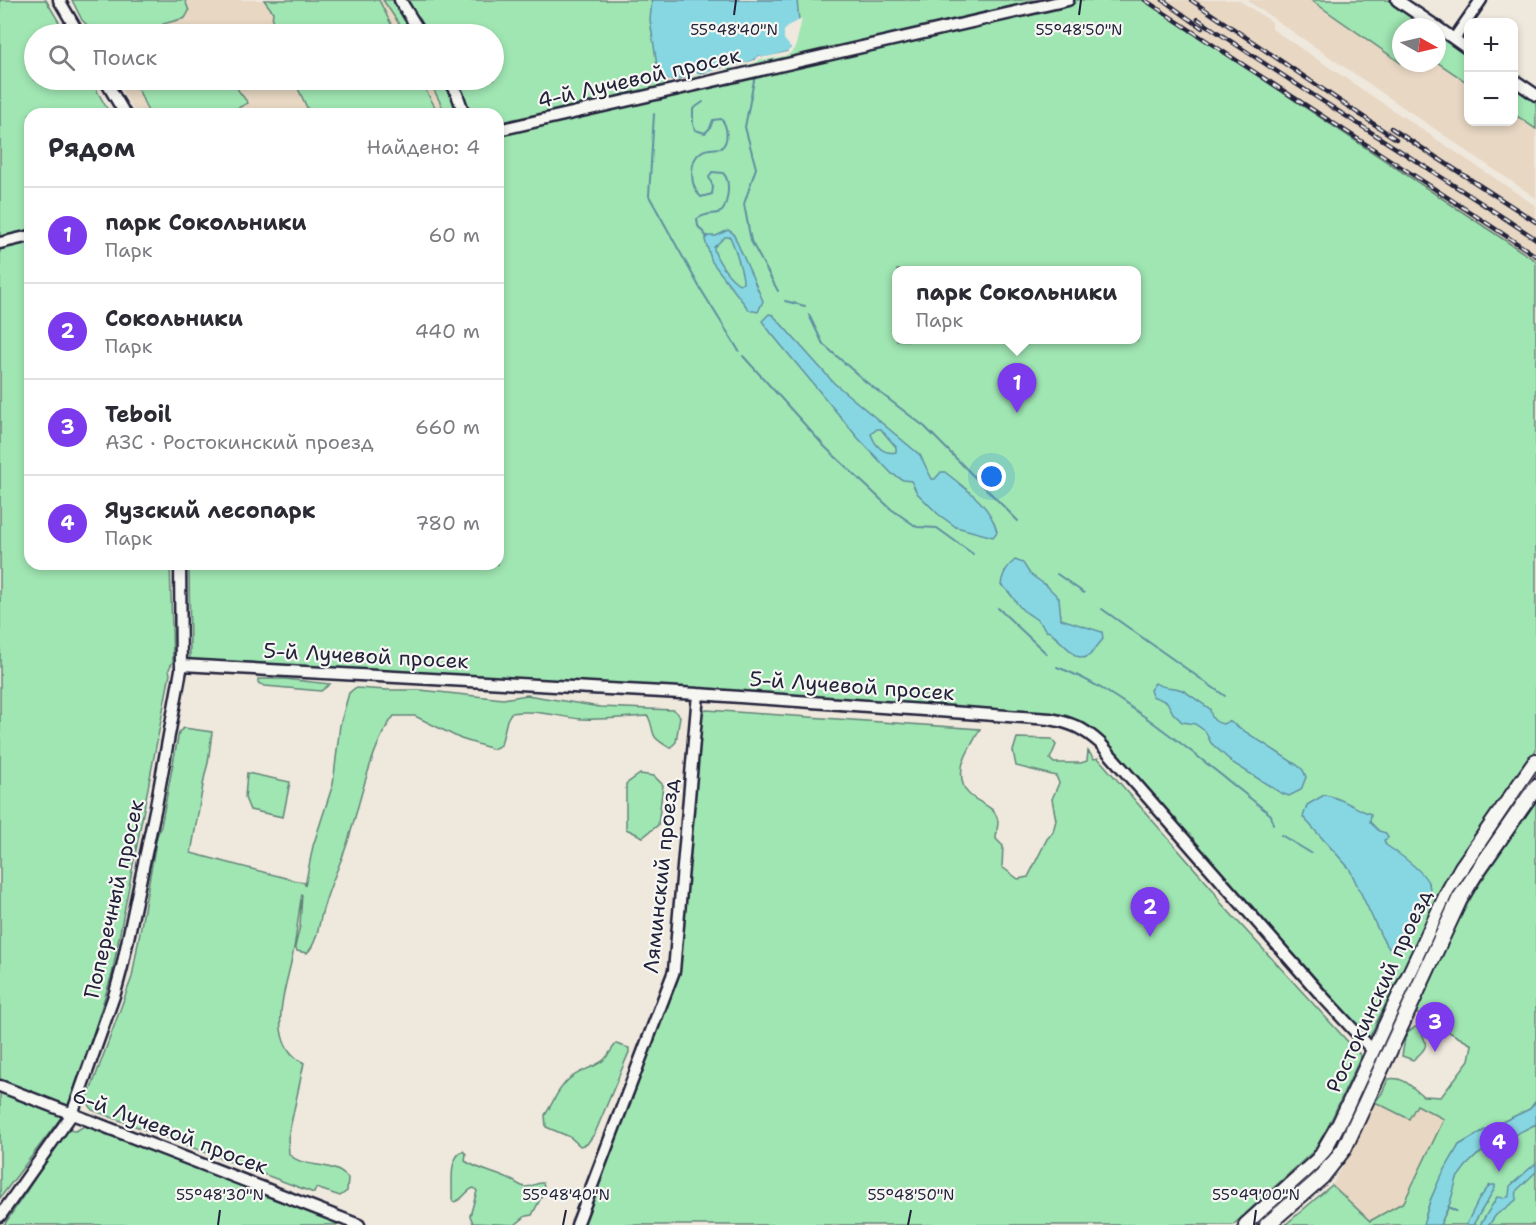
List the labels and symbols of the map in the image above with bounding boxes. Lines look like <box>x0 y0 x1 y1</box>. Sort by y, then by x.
north arrow <box>1392 18 1446 72</box>
text: 55°48'40"N <box>690 20 778 40</box>
text: 55°48'50"N <box>1035 20 1123 40</box>
street label: 4-й Лучевой просек <box>535 41 743 115</box>
pin: 1 <box>998 364 1036 413</box>
your location <box>977 462 1006 491</box>
street label: 5-й Лучевой просек <box>263 637 469 675</box>
street label: 5-й Лучевой просек <box>749 665 955 707</box>
street label: Ляминский проезд <box>637 777 685 975</box>
street label: Поперечный просек <box>78 797 150 1001</box>
street label: Ростокинский проезд <box>1320 885 1438 1097</box>
pin: 2 <box>1130 888 1170 937</box>
pin: 3 <box>1416 1002 1454 1052</box>
street label: 6-й Лучевой просек <box>68 1081 272 1181</box>
pin: 4 <box>1480 1122 1518 1172</box>
text: 55°48'30"N <box>176 1185 264 1205</box>
text: 55°48'40"N <box>522 1185 610 1205</box>
text: 55°48'50"N <box>867 1185 955 1205</box>
text: 55°49'00"N <box>1212 1185 1300 1205</box>

